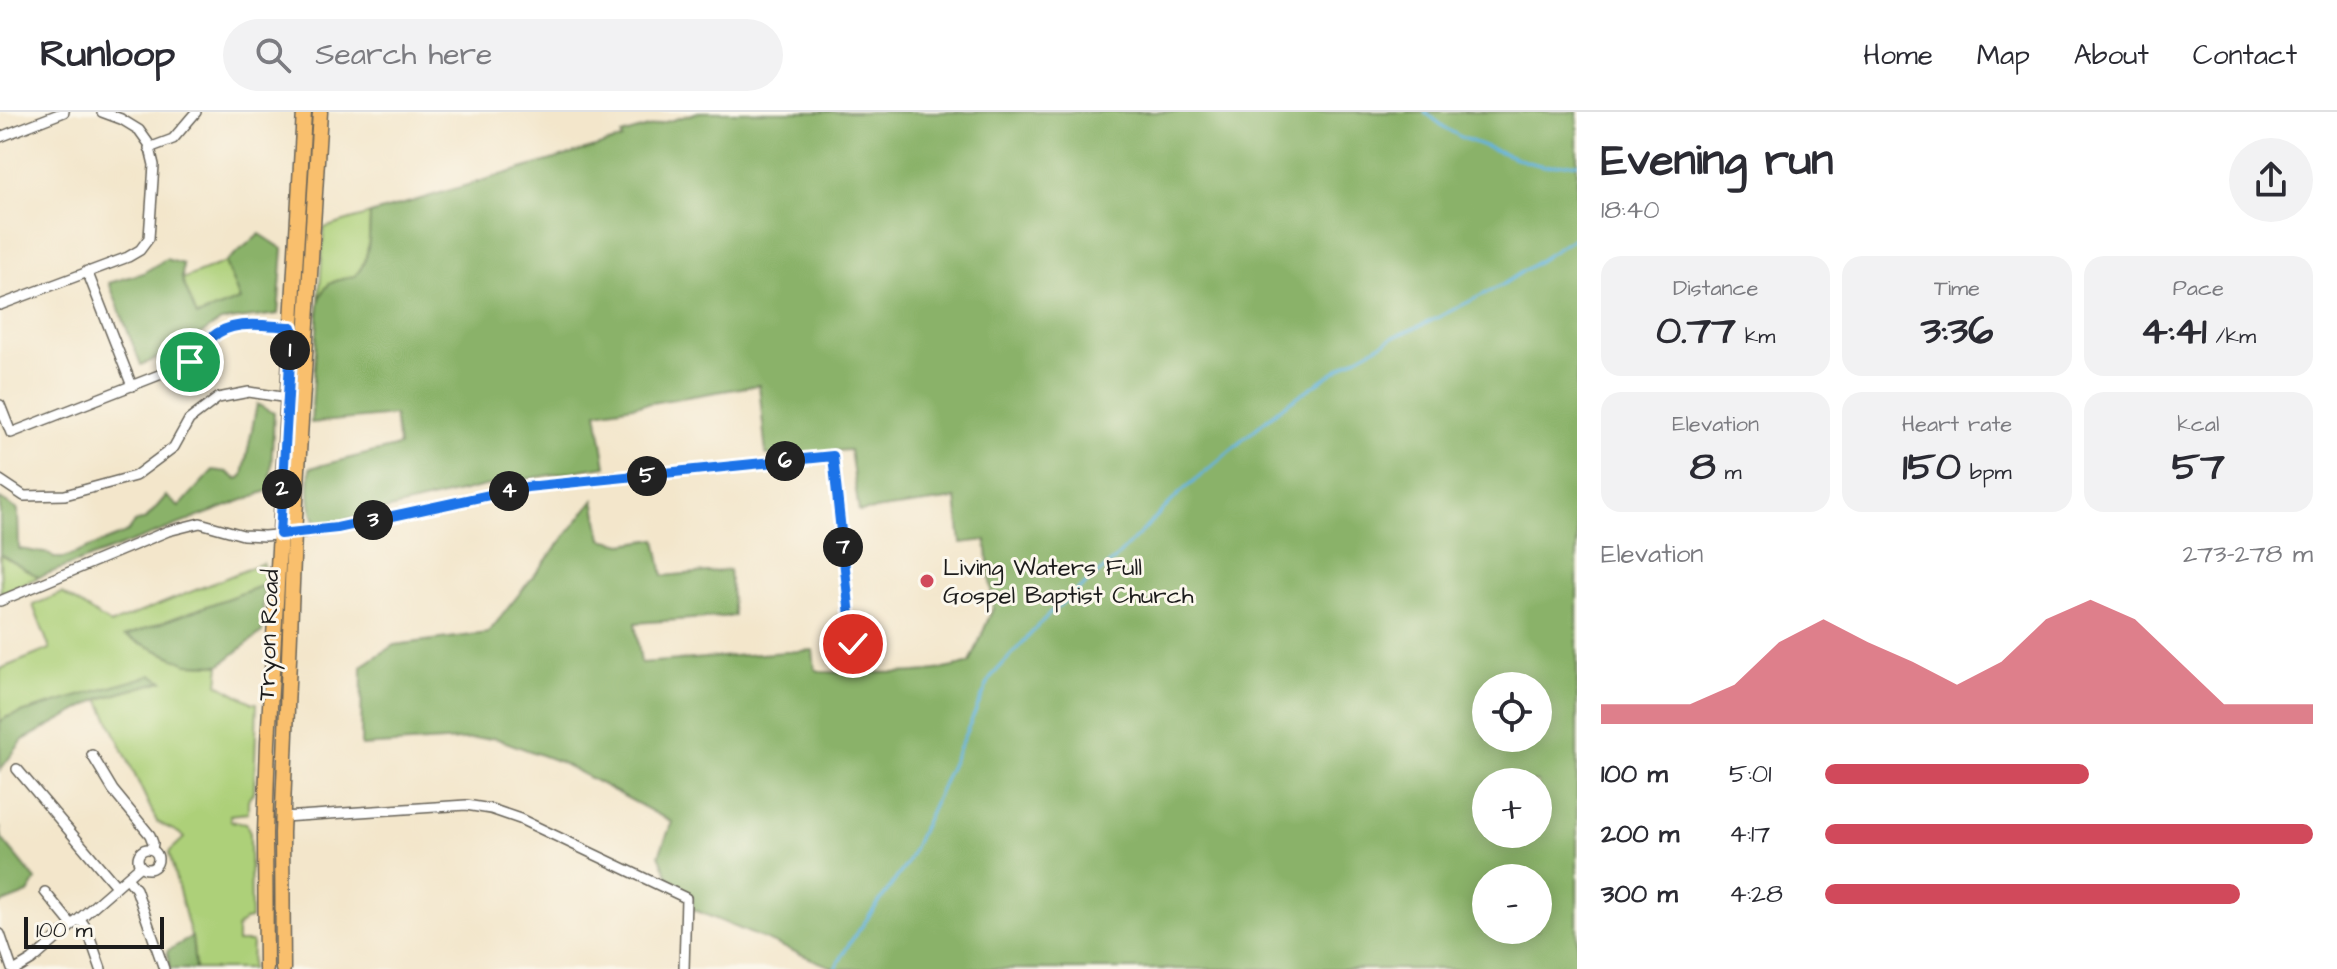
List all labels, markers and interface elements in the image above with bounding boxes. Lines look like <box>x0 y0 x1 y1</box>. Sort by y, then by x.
search box <box>223 19 783 91</box>
text: Runloop <box>40 29 175 81</box>
icon: search <box>251 33 295 77</box>
text: Search here <box>315 34 492 76</box>
text: Home <box>1863 36 1933 75</box>
text: Map <box>1977 36 2030 75</box>
text: About <box>2074 36 2149 75</box>
text: Contact <box>2193 36 2297 75</box>
text: Evening run <box>1601 131 1833 192</box>
button: share <box>2229 138 2313 222</box>
text: 18:40 <box>1601 192 1660 228</box>
text: Distance <box>1673 273 1758 304</box>
text: Time <box>1934 273 1980 304</box>
text: Pace <box>2173 273 2224 304</box>
text: 0.77 <box>1656 304 1736 359</box>
text: 3:36 <box>1921 304 1993 359</box>
text: 4:41 <box>2140 304 2207 359</box>
text: km <box>1736 321 1775 352</box>
text: /km <box>2207 321 2256 352</box>
pin <box>156 328 224 396</box>
pin: 1 <box>270 330 310 370</box>
text: 1 <box>289 334 291 365</box>
icon: arrive <box>168 340 212 384</box>
text: Elevation <box>1672 409 1759 440</box>
text: Heart rate <box>1902 409 2012 440</box>
text: kcal <box>2177 409 2219 440</box>
text: 8 <box>1690 440 1716 495</box>
text: 150 <box>1902 440 1961 495</box>
text: 57 <box>2172 440 2225 495</box>
pin: 6 <box>765 441 805 481</box>
text: 6 <box>778 445 792 476</box>
pin: 5 <box>627 456 667 496</box>
text: m <box>1716 457 1742 488</box>
text: bpm <box>1961 457 2012 488</box>
text: 5 <box>639 460 655 491</box>
pin: 2 <box>262 469 302 509</box>
pin: 4 <box>489 471 529 511</box>
text: 2 <box>276 473 288 504</box>
text: 4 <box>502 475 516 506</box>
pin: 3 <box>353 500 393 540</box>
text: 3 <box>367 504 379 535</box>
pin: 7 <box>823 527 863 567</box>
text: 7 <box>836 531 850 562</box>
text: Elevation <box>1601 536 1703 572</box>
text: 273–278 m <box>2182 536 2313 572</box>
place label: Living Waters Full Gospel Baptist Church <box>943 551 1194 613</box>
street label: Tryon Road <box>250 569 289 701</box>
marker: Living Waters Full Gospel Baptist Church <box>918 572 936 590</box>
pin <box>819 610 887 678</box>
icon: check <box>831 622 875 666</box>
map controls <box>1472 672 1552 944</box>
button: locate <box>1472 672 1552 752</box>
text: 100 m <box>1601 756 1668 792</box>
text: 5:01 <box>1729 756 1771 792</box>
button: + <box>1472 768 1552 848</box>
text: 200 m <box>1601 816 1679 852</box>
text: 4:17 <box>1729 816 1770 852</box>
button: − <box>1472 864 1552 944</box>
text: 300 m <box>1601 876 1678 912</box>
text: 4:28 <box>1729 876 1783 912</box>
scale bar <box>24 913 164 949</box>
text: 100 m <box>36 915 93 946</box>

